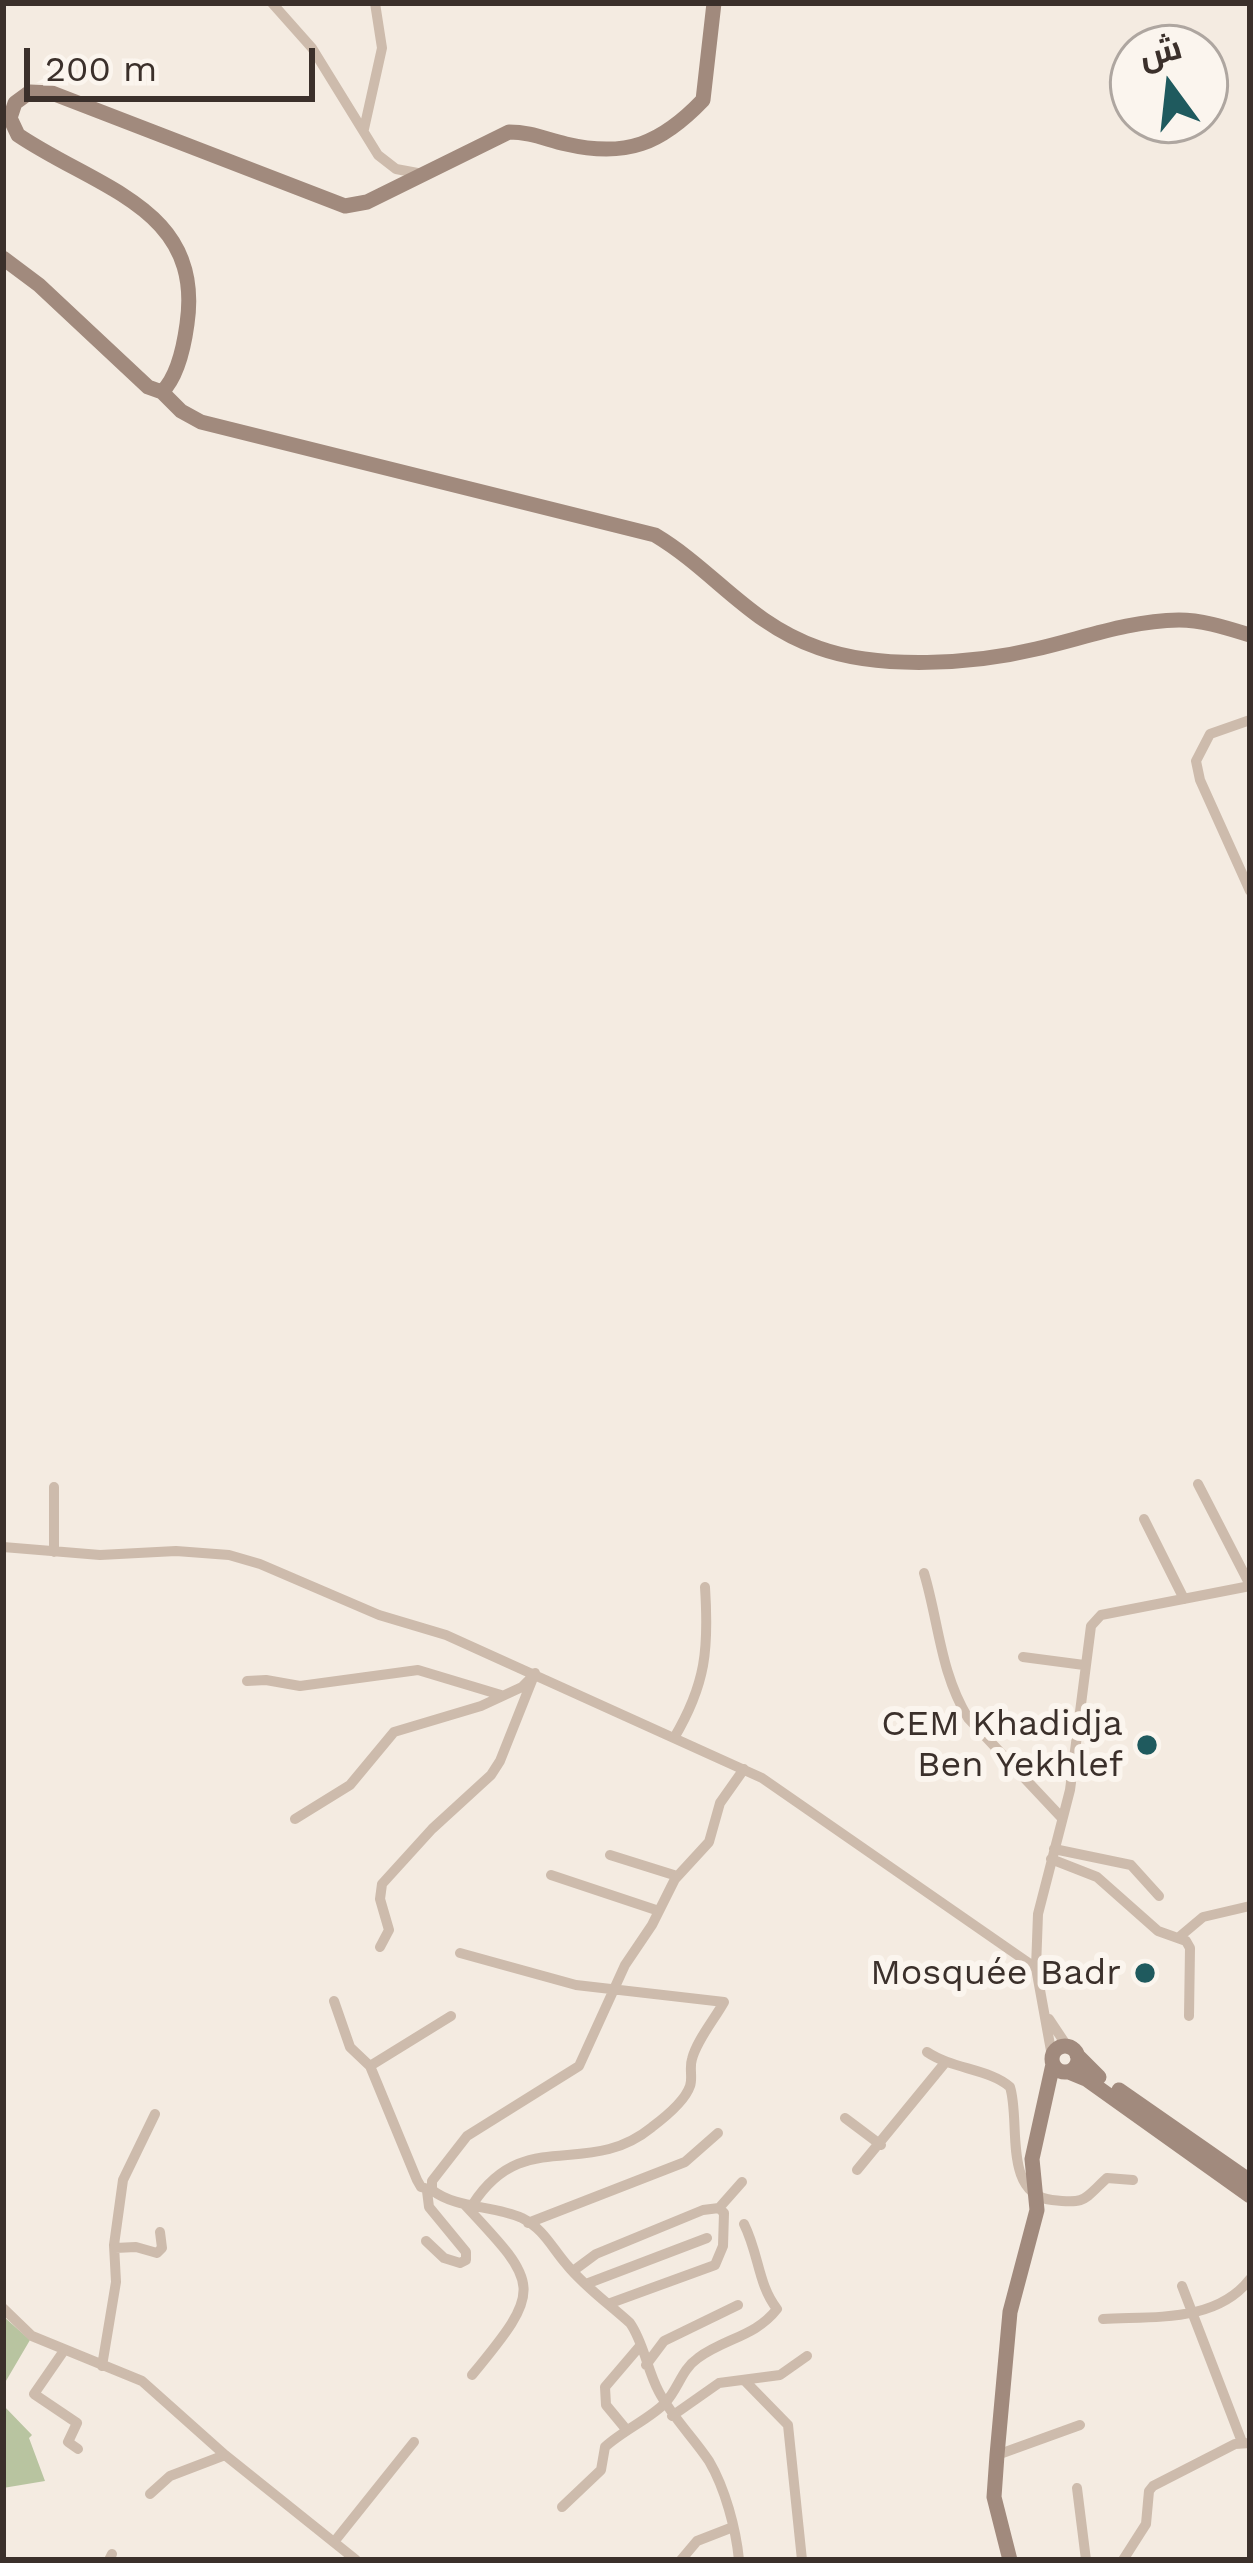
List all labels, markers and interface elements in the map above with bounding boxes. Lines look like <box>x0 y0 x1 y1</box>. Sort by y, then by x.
scale bar <box>30 24 321 98</box>
north arrow <box>1109 24 1229 144</box>
text: ش <box>1135 27 1186 76</box>
text: 200 m <box>45 48 157 90</box>
place label: CEM Khadidja Ben Yekhlef <box>881 1702 1123 1787</box>
marker: CEM Khadidja Ben Yekhlef <box>1134 1732 1160 1758</box>
place label: Mosquée Badr <box>870 1951 1121 1995</box>
marker: Mosquée Badr <box>1132 1960 1158 1986</box>

